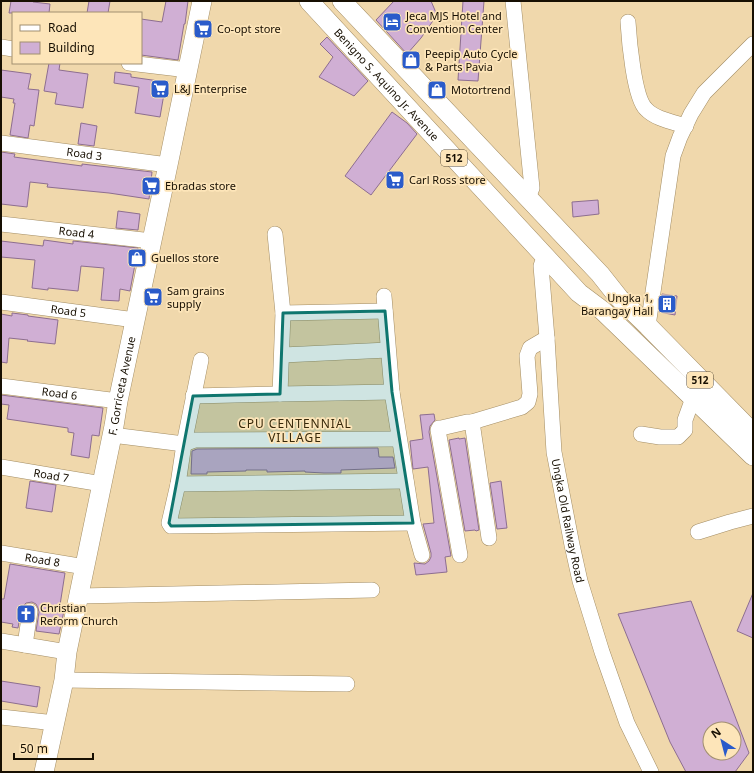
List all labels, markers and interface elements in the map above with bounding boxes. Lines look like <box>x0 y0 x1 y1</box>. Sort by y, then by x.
place label: Jeca MJS Hotel and Convention Center <box>405 8 503 36</box>
hotel icon: Jeca MJS Hotel and Convention Center <box>381 11 403 33</box>
legend <box>12 12 142 64</box>
supermarket icon: Co-opt store <box>192 18 214 40</box>
text: Road <box>48 19 77 36</box>
place label: Co-opt store <box>217 21 281 36</box>
street label: Benigno S. Aquino Jr. Avenue <box>331 25 443 144</box>
text: Building <box>48 39 95 56</box>
place label: Peepip Auto Cycle & Parts Pavia <box>425 46 518 74</box>
shop icon: Peepip Auto Cycle & Parts Pavia <box>400 49 422 71</box>
supermarket icon: L&J Enterprise <box>149 78 171 100</box>
shop icon: Motortrend <box>426 79 448 101</box>
place label: L&J Enterprise <box>174 81 247 96</box>
place label: Motortrend <box>451 82 511 97</box>
street label: Road 3 <box>66 144 103 163</box>
road number: 512 <box>441 150 467 166</box>
supermarket icon: Carl Ross store <box>384 169 406 191</box>
place label: Carl Ross store <box>409 172 486 187</box>
supermarket icon: Ebradas store <box>140 175 162 197</box>
place label: Ebradas store <box>165 178 236 193</box>
street label: Road 4 <box>58 223 96 242</box>
shop icon: Guellos store <box>126 247 148 269</box>
place label: Guellos store <box>151 250 219 265</box>
place label: Sam grains supply <box>167 283 225 311</box>
supermarket icon: Sam grains supply <box>142 286 164 308</box>
place label: Ungka 1, Barangay Hall <box>581 290 653 318</box>
building icon: Ungka 1, Barangay Hall <box>656 293 678 315</box>
street label: Road 5 <box>50 301 87 320</box>
street label: F. Gorriceta Avenue <box>104 335 139 437</box>
road number: 512 <box>687 372 713 388</box>
street label: Road 6 <box>41 383 78 403</box>
district label: CPU CENTENNIAL VILLAGE <box>238 415 352 446</box>
street label: Ungka Old Railway Road <box>548 457 588 584</box>
street label: Road 7 <box>33 465 70 485</box>
street label: Road 8 <box>24 549 61 570</box>
place label: Christian Reform Church <box>40 600 118 628</box>
church icon: Christian Reform Church <box>15 603 37 625</box>
north arrow <box>702 721 742 761</box>
text: N <box>708 724 724 741</box>
scale bar <box>14 735 93 761</box>
text: 50 m <box>20 740 48 757</box>

